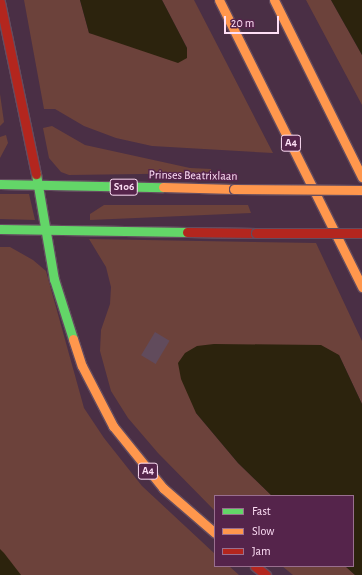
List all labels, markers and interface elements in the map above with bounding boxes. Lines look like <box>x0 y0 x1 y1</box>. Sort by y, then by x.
scale bar <box>226 8 281 34</box>
text: 20 m <box>231 17 254 29</box>
road number: A4 <box>280 134 302 152</box>
street label: Prinses Beatrixlaan <box>148 168 238 184</box>
road number: S106 <box>109 178 139 196</box>
road number: A4 <box>137 462 159 480</box>
legend <box>214 495 354 567</box>
text: Fast <box>252 505 271 517</box>
text: Slow <box>252 525 274 537</box>
text: Jam <box>252 545 271 557</box>

